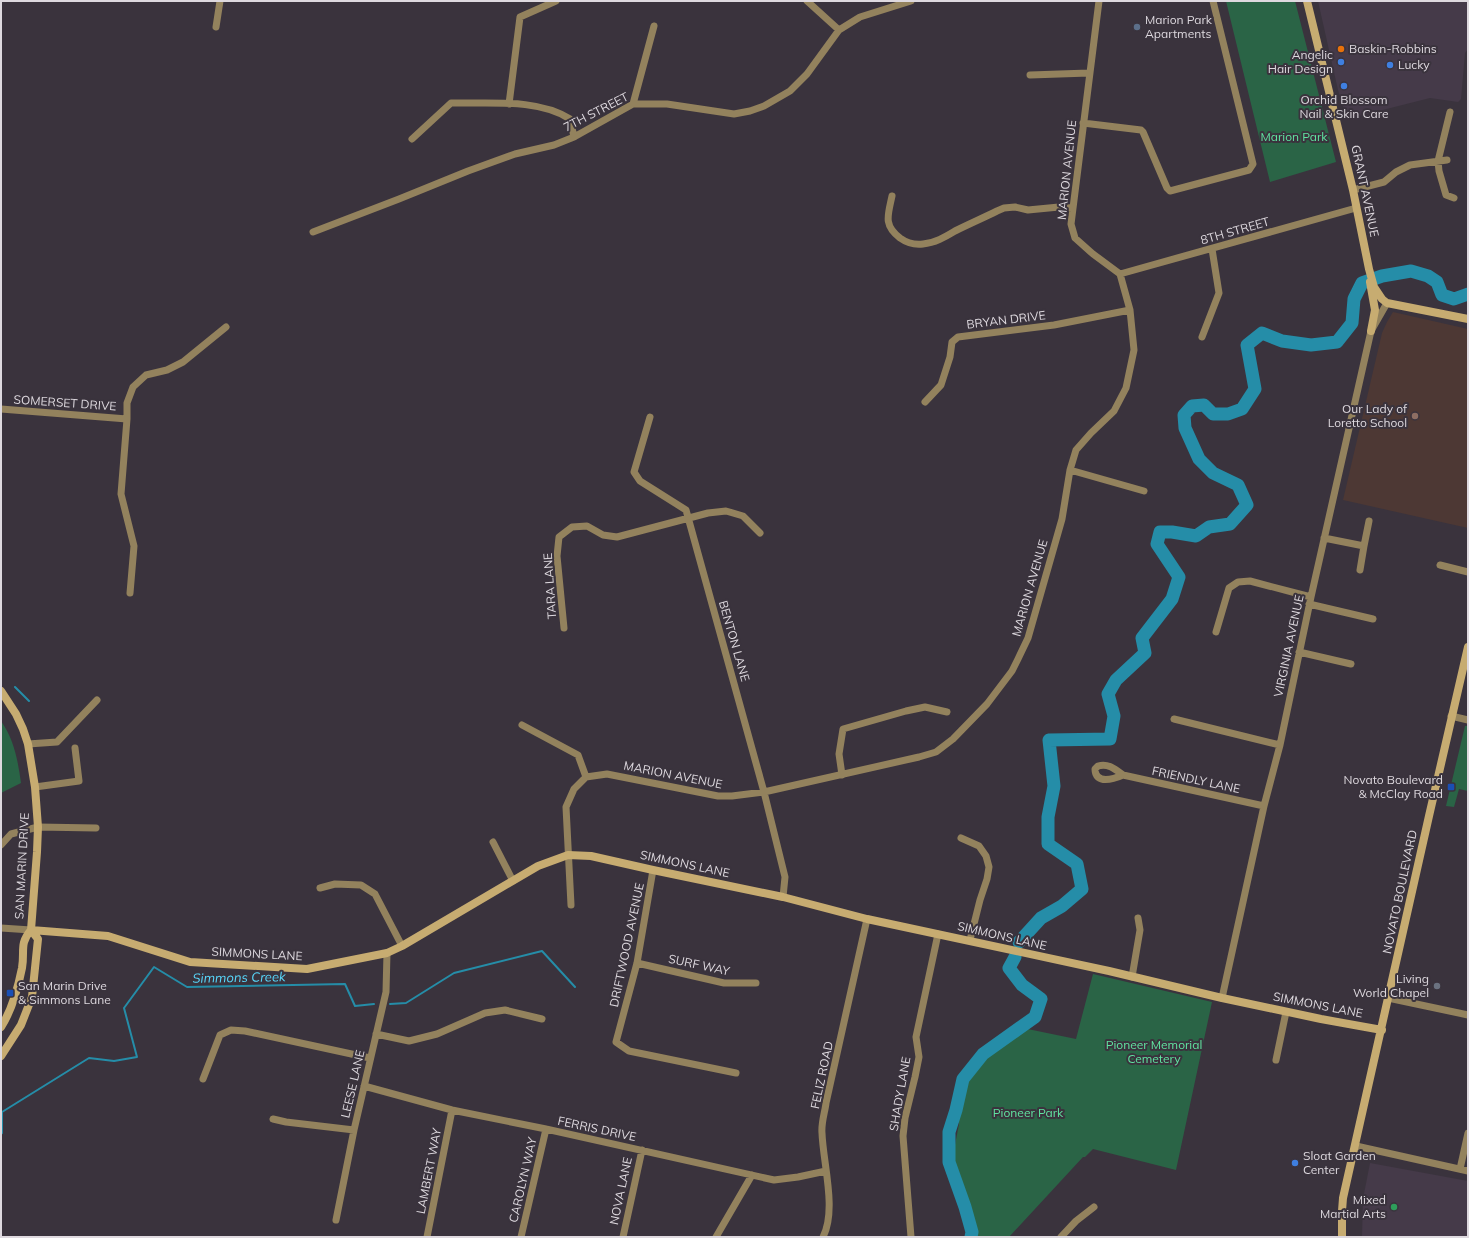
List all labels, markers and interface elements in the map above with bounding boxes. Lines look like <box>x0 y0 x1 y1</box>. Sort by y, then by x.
place label: Marion Park Apartments <box>1145 12 1213 41</box>
marker: Marion Park Apartments <box>1132 22 1142 32</box>
place label: Baskin-Robbins <box>1349 41 1437 56</box>
marker: Baskin-Robbins <box>1336 44 1346 54</box>
place label: Angelic Hair Design <box>1268 47 1333 76</box>
marker: Angelic Hair Design <box>1336 57 1346 67</box>
place label: Lucky <box>1398 57 1430 72</box>
marker: Lucky <box>1385 60 1395 70</box>
marker: Orchid Blossom Nail & Skin Care <box>1339 81 1349 91</box>
street label: 7TH STREET <box>561 88 631 134</box>
place label: Orchid Blossom Nail & Skin Care <box>1300 92 1388 121</box>
street label: MARION AVENUE <box>1054 119 1079 221</box>
park label: Marion Park <box>1261 129 1328 144</box>
street label: GRANT AVENUE <box>1348 144 1383 238</box>
street label: 8TH STREET <box>1199 213 1272 247</box>
street label: BRYAN DRIVE <box>966 307 1046 332</box>
street label: SOMERSET DRIVE <box>13 391 117 414</box>
place label: Our Lady of Loretto School <box>1328 401 1408 430</box>
marker: Our Lady of Loretto School <box>1410 411 1420 421</box>
street label: MARION AVENUE <box>1008 538 1051 638</box>
street label: TARA LANE <box>540 552 559 620</box>
street label: VIRGINIA AVENUE <box>1270 593 1307 698</box>
street label: BENTON LANE <box>716 599 753 683</box>
street label: MARION AVENUE <box>622 758 724 791</box>
street label: FRIENDLY LANE <box>1151 763 1242 796</box>
place label: Novato Boulevard & McClay Road <box>1344 772 1443 801</box>
marker: Novato Boulevard & McClay Road <box>1446 782 1456 792</box>
street label: SAN MARIN DRIVE <box>11 812 32 920</box>
street label: NOVATO BOULEVARD <box>1379 829 1420 955</box>
street label: SIMMONS LANE <box>639 847 731 880</box>
street label: DRIFTWOOD AVENUE <box>606 881 647 1008</box>
street label: SIMMONS LANE <box>956 918 1048 953</box>
street label: SIMMONS LANE <box>211 944 303 963</box>
street label: SURF WAY <box>667 951 732 978</box>
water label: Simmons Creek <box>192 968 286 986</box>
place label: Living World Chapel <box>1353 971 1429 1000</box>
place label: San Marin Drive & Simmons Lane <box>18 978 111 1007</box>
marker: Living World Chapel <box>1432 981 1442 991</box>
marker: San Marin Drive & Simmons Lane <box>5 988 15 998</box>
street label: SIMMONS LANE <box>1272 988 1364 1021</box>
park label: Pioneer Memorial Cemetery <box>1106 1037 1202 1066</box>
street label: FELIZ ROAD <box>807 1040 836 1110</box>
street label: LEESE LANE <box>337 1048 368 1119</box>
street label: SHADY LANE <box>886 1055 913 1132</box>
park label: Pioneer Park <box>993 1105 1064 1120</box>
street label: FERRIS DRIVE <box>556 1113 638 1144</box>
street label: LAMBERT WAY <box>413 1126 444 1215</box>
street label: CAROLYN WAY <box>505 1135 540 1224</box>
place label: Sloat Garden Center <box>1303 1148 1376 1177</box>
street label: NOVA LANE <box>606 1156 635 1226</box>
marker: Sloat Garden Center <box>1290 1158 1300 1168</box>
place label: Mixed Martial Arts <box>1320 1192 1386 1221</box>
marker: Mixed Martial Arts <box>1389 1202 1399 1212</box>

